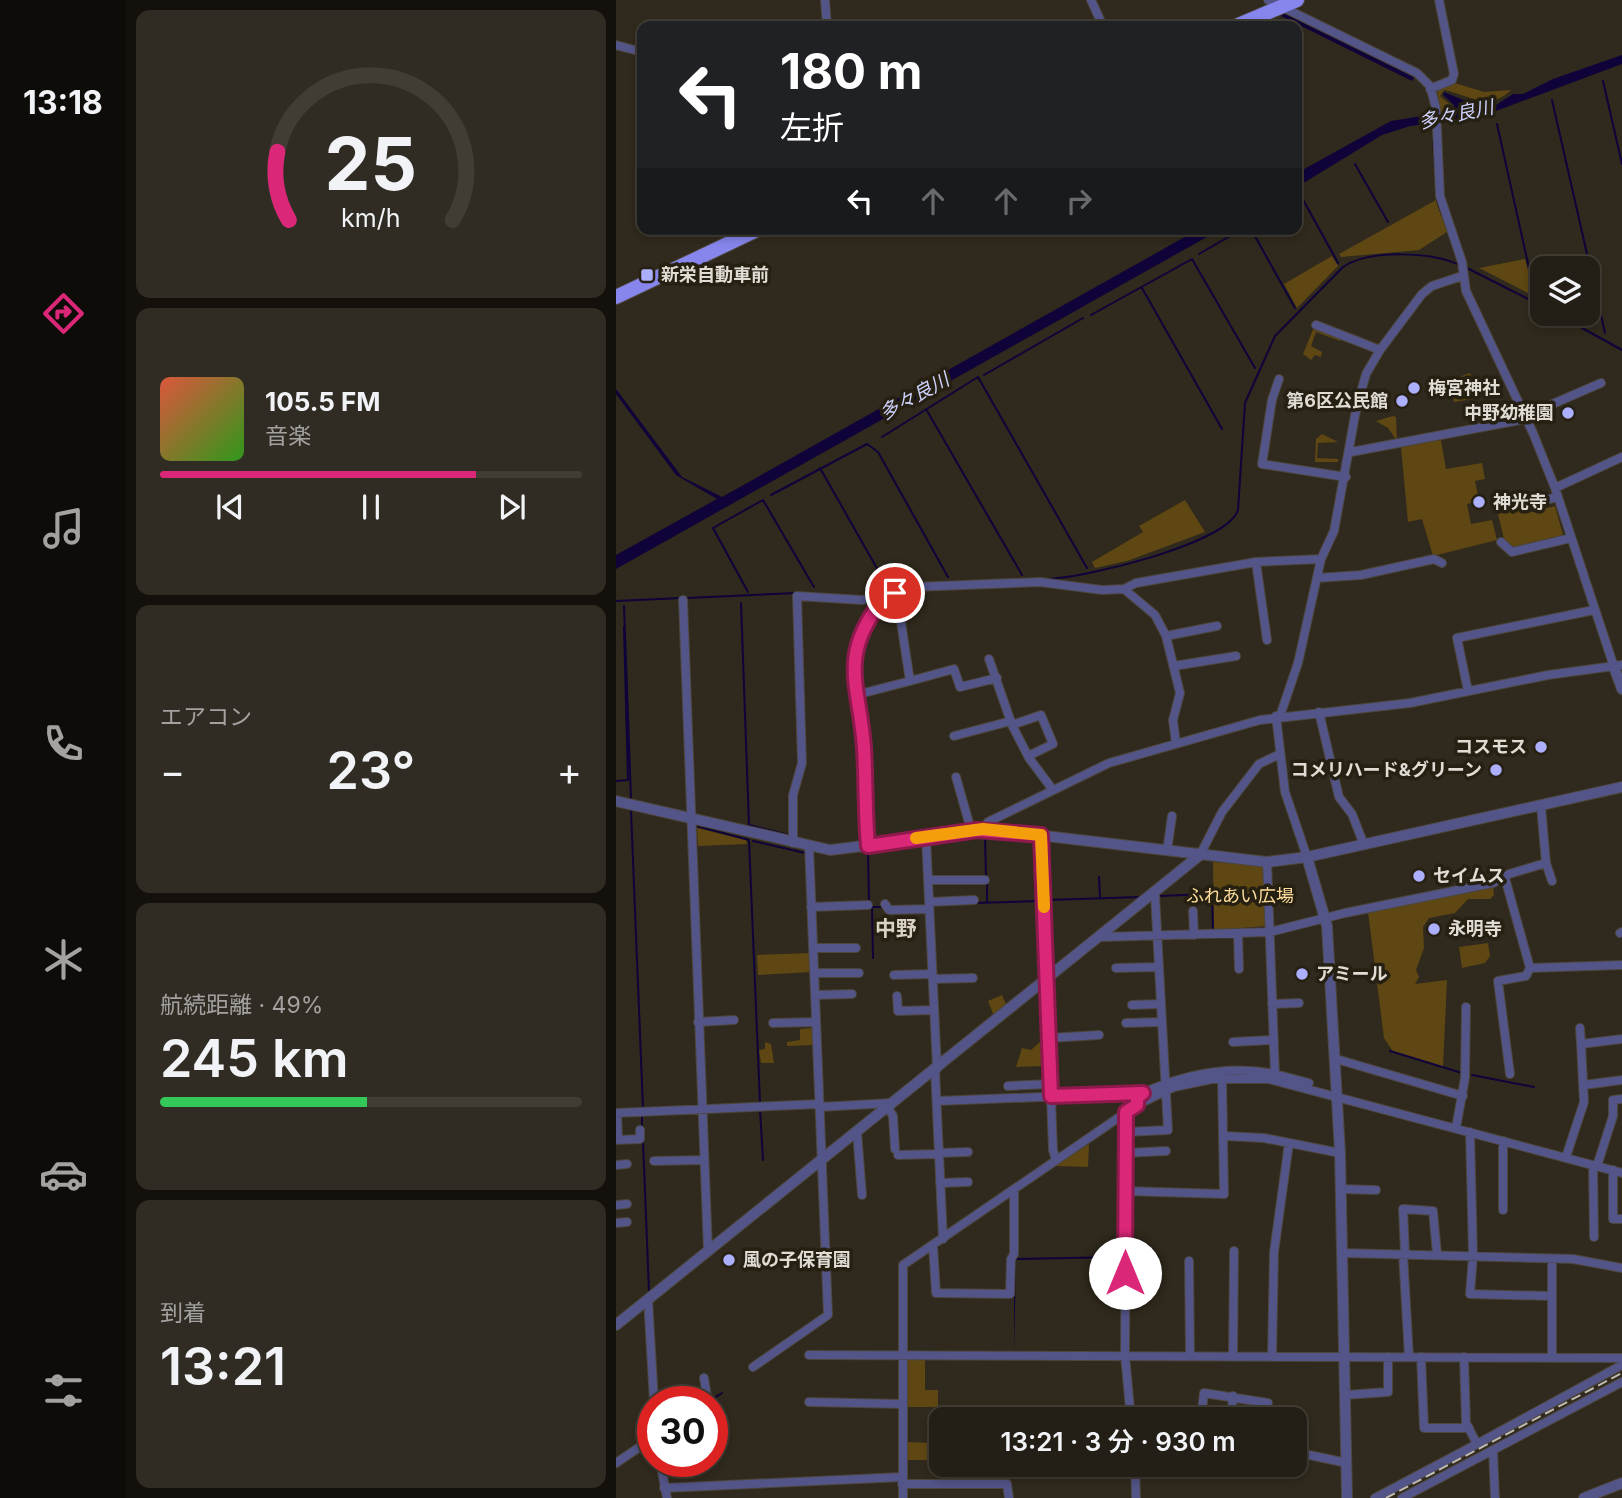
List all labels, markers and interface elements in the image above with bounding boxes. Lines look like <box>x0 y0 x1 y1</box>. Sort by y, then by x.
text: 180 m <box>780 42 922 101</box>
icon: left <box>665 49 756 140</box>
text: 13:18 <box>23 83 103 122</box>
water label: 多々良川 <box>1417 95 1498 134</box>
text: 左折 <box>780 108 844 147</box>
text: 25 <box>325 119 417 208</box>
icon: left <box>841 182 879 220</box>
icon: ahead <box>914 182 952 220</box>
icon: ahead <box>987 182 1025 220</box>
icon: right <box>1060 182 1098 220</box>
text: km/h <box>341 203 401 233</box>
map controls <box>1530 256 1600 326</box>
button: layers <box>1530 256 1600 326</box>
place label: 新栄自動車前 <box>661 264 769 285</box>
marker: 新栄自動車前 <box>639 267 655 283</box>
icon: directions <box>39 289 88 338</box>
water label: 多々良川 <box>875 367 955 425</box>
place label: 梅宮神社 <box>1428 377 1500 398</box>
marker: 梅宮神社 <box>1406 380 1422 396</box>
text: 105.5 FM <box>265 386 381 417</box>
place label: 第6区公民館 <box>1286 390 1388 411</box>
marker: 第6区公民館 <box>1394 393 1410 409</box>
place label: 中野幼稚園 <box>1464 402 1554 423</box>
marker: 中野幼稚園 <box>1560 405 1576 421</box>
text: 音楽 <box>265 422 311 450</box>
icon: previous <box>211 488 249 526</box>
icon: pause <box>352 488 390 526</box>
icon: next <box>493 488 531 526</box>
place label: 神光寺 <box>1493 491 1547 512</box>
marker: 神光寺 <box>1471 494 1487 510</box>
icon: music <box>39 504 88 553</box>
pin <box>865 563 925 623</box>
icon: arrive <box>876 574 914 612</box>
text: エアコン <box>160 703 252 731</box>
icon: phone <box>39 719 88 768</box>
place label: コスモス <box>1455 736 1527 757</box>
text: 23° <box>327 739 415 802</box>
marker: コスモス <box>1533 739 1549 755</box>
text: − <box>160 748 185 794</box>
text: + <box>557 748 582 794</box>
place label: コメリハード&グリーン <box>1291 759 1482 780</box>
marker: コメリハード&グリーン <box>1488 762 1504 778</box>
place label: セイムス <box>1433 865 1505 886</box>
marker: セイムス <box>1411 868 1427 884</box>
park label: ふれあい広場 <box>1186 885 1294 906</box>
district label: 中野 <box>875 916 917 941</box>
place label: 永明寺 <box>1448 918 1502 939</box>
marker: 永明寺 <box>1426 921 1442 937</box>
icon: climate <box>39 935 88 984</box>
place label: アミール <box>1316 963 1388 984</box>
marker: アミール <box>1294 966 1310 982</box>
text: 航続距離 · 49% <box>160 991 323 1019</box>
text: 245 km <box>160 1027 348 1090</box>
icon: car <box>39 1150 88 1199</box>
position arrow <box>1088 1236 1162 1310</box>
place label: 風の子保育園 <box>743 1249 851 1270</box>
marker: 風の子保育園 <box>721 1252 737 1268</box>
text: 到着 <box>160 1299 206 1327</box>
text: 13:21 <box>160 1335 286 1398</box>
icon: filters <box>39 1366 88 1415</box>
speed limit sign: 30 <box>637 1386 728 1477</box>
text: 13:21 · 3 分 · 930 m <box>1000 1426 1236 1457</box>

